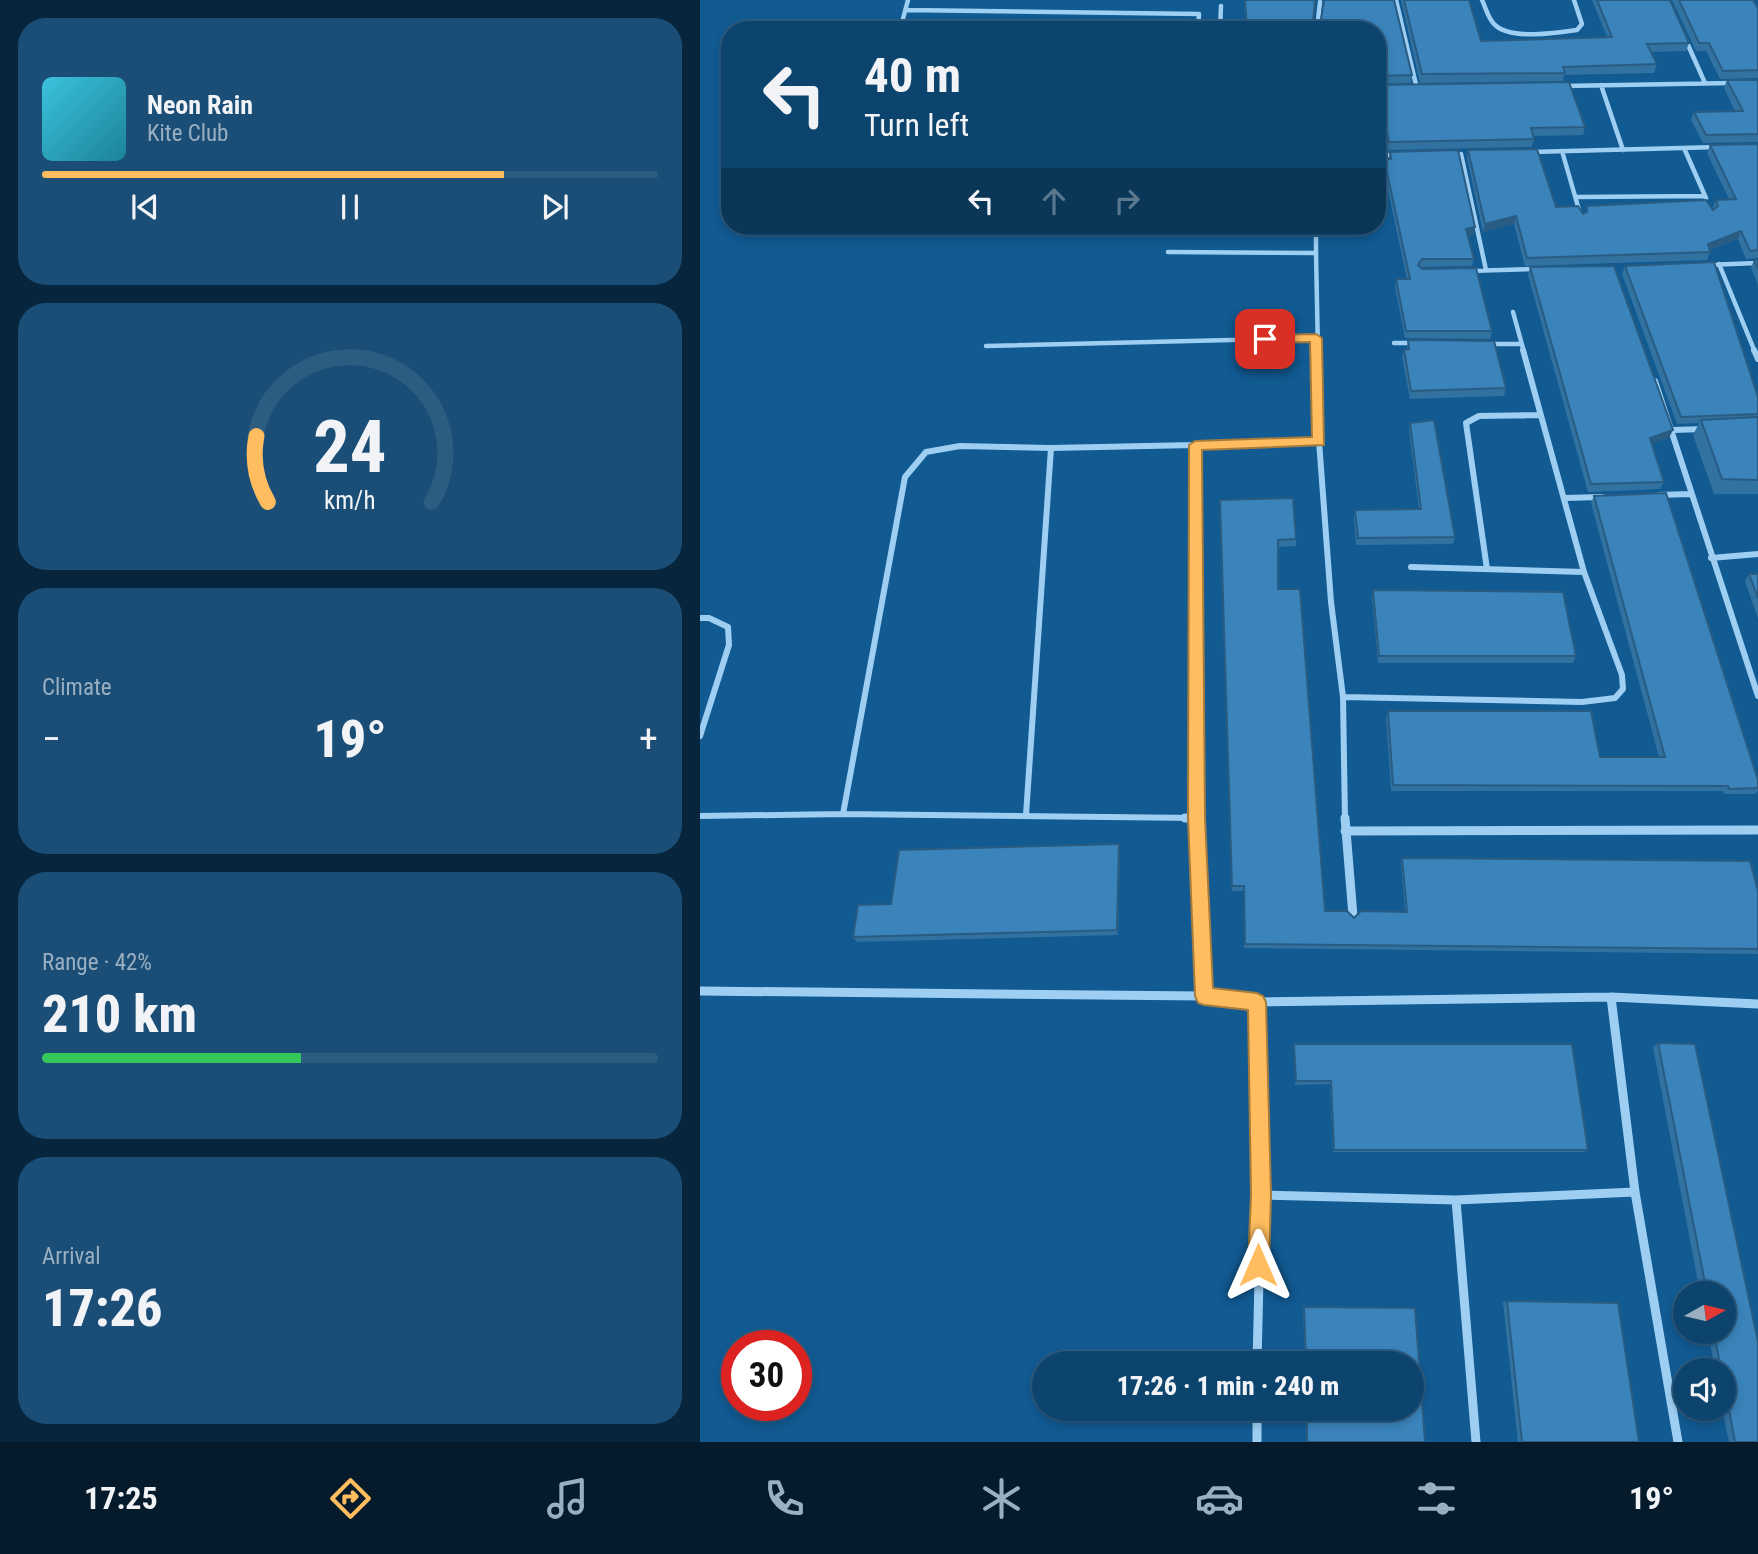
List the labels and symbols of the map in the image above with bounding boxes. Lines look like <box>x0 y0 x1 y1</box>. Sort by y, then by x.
pin <box>1235 309 1295 369</box>
position arrow <box>1221 1228 1295 1302</box>
north arrow <box>1673 1281 1736 1344</box>
speed limit sign: 30 <box>721 1330 812 1421</box>

